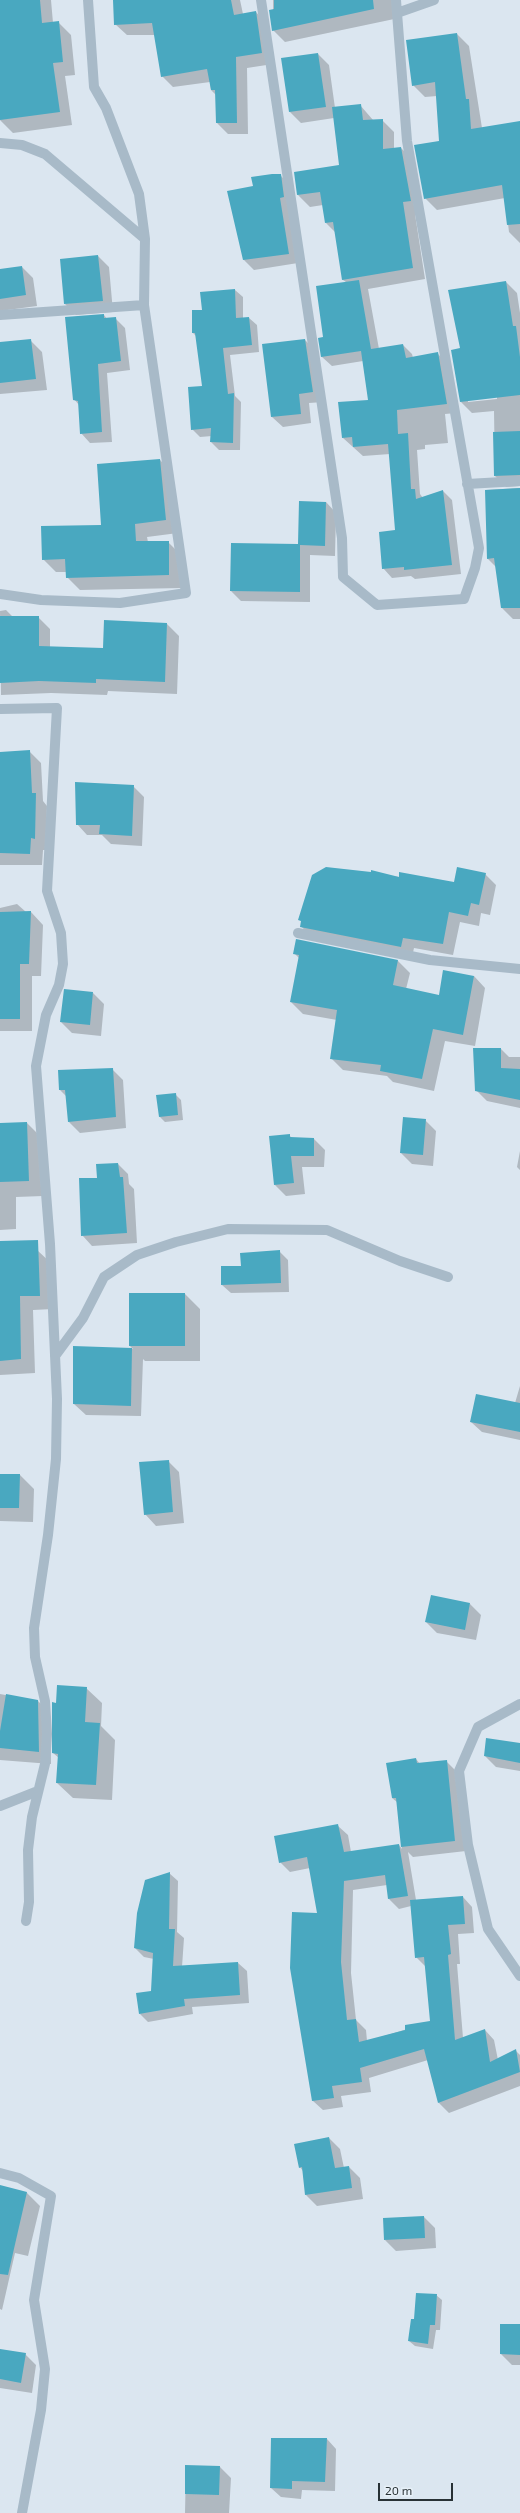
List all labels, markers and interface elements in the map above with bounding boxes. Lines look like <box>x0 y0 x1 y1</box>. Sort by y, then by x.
scale bar <box>380 2475 455 2501</box>
text: 20 m <box>385 2483 412 2497</box>

